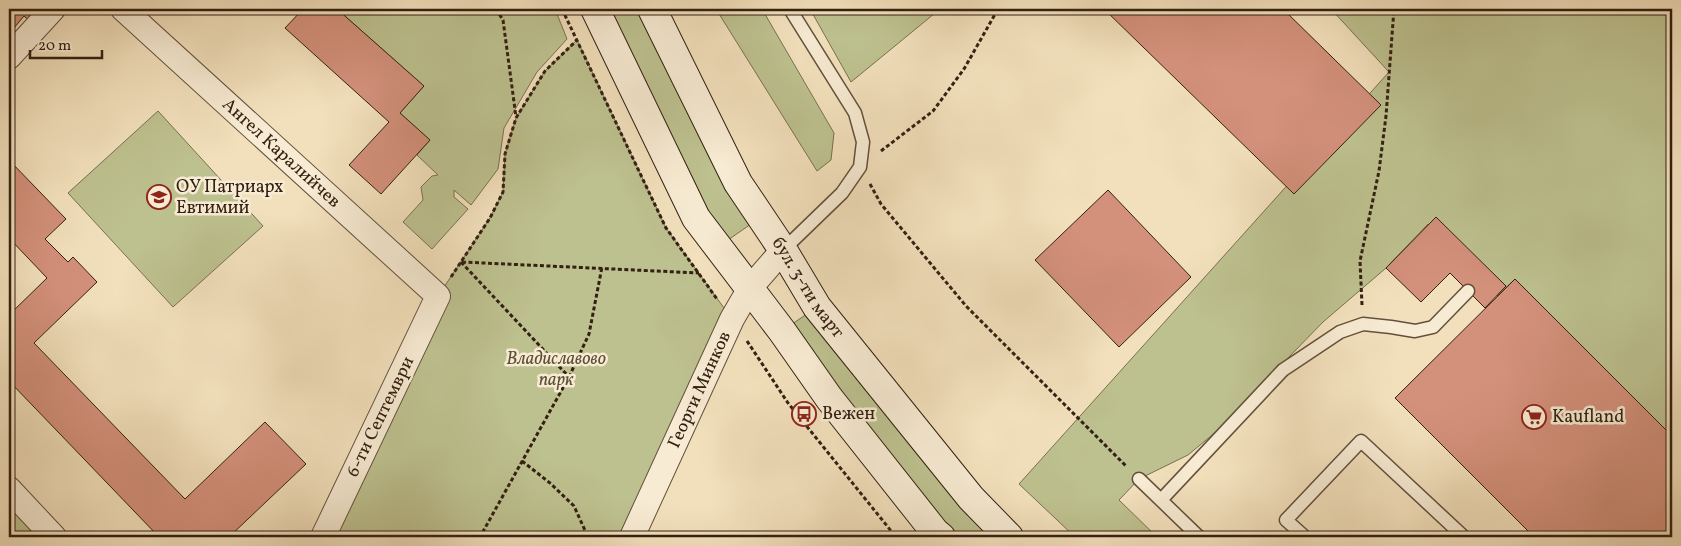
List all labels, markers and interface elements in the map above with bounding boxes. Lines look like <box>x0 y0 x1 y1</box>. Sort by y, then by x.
scale bar <box>30 28 102 60</box>
text: 20 m <box>38 36 71 57</box>
street label: Ангел Каралийчев <box>216 93 346 214</box>
place label: ОУ Патриарх Евтимий <box>176 175 283 221</box>
school or university icon: ОУ Патриарх Евтимий <box>146 184 172 210</box>
street label: бул. 3-ти март <box>765 232 850 344</box>
street label: Георги Минков <box>662 327 737 452</box>
park label: Владиславово парк <box>506 347 606 393</box>
street label: 6-ти Септември <box>341 352 421 481</box>
bus stop icon: Вежен <box>791 401 817 427</box>
place label: Вежен <box>822 402 875 427</box>
supermarket icon: Kaufland <box>1521 404 1547 430</box>
place label: Kaufland <box>1552 405 1624 430</box>

